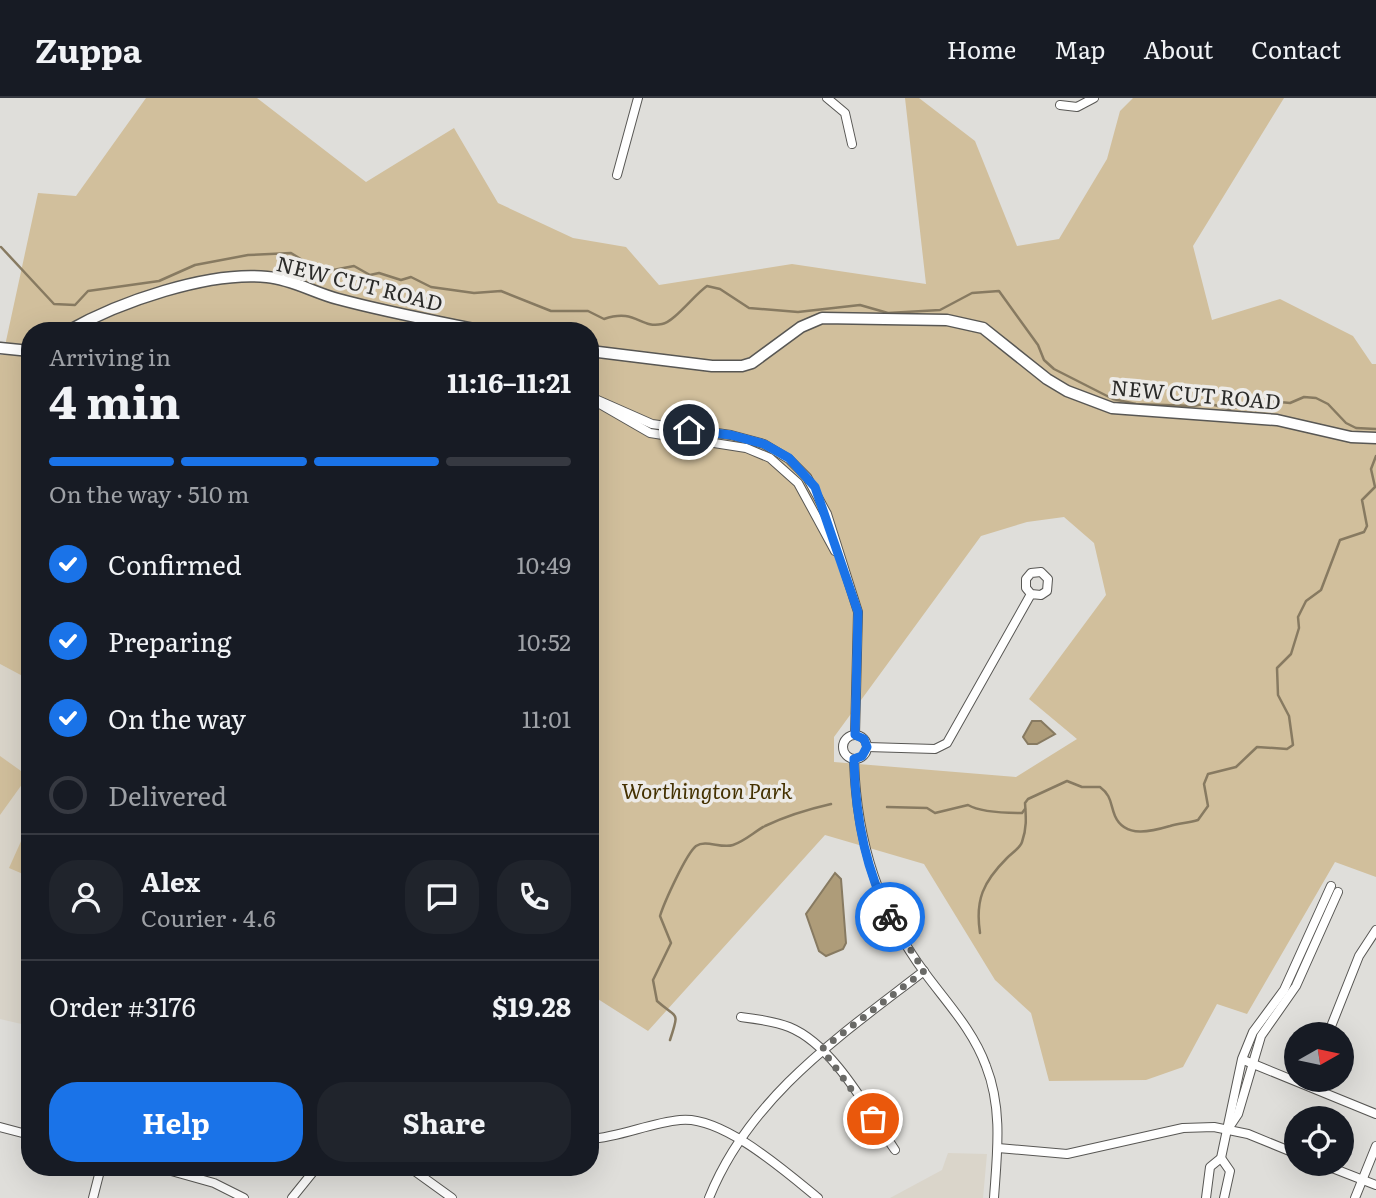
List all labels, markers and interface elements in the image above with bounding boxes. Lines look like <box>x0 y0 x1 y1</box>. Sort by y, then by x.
text: Zuppa <box>35 24 142 73</box>
text: Home <box>947 31 1016 66</box>
text: Map <box>1054 31 1105 66</box>
text: About <box>1143 31 1213 66</box>
text: Contact <box>1251 31 1341 66</box>
street label: NEW CUT ROAD <box>274 246 446 318</box>
text: Arriving in <box>49 339 171 373</box>
text: 11:16–11:21 <box>447 362 571 401</box>
text: 4 min <box>49 365 181 433</box>
street label: NEW CUT ROAD <box>1110 370 1282 416</box>
pin <box>659 400 719 460</box>
icon: home <box>670 411 708 449</box>
text: On the way · 510 m <box>49 476 249 510</box>
text: Confirmed <box>108 544 242 583</box>
icon: check <box>49 545 87 583</box>
text: 10:49 <box>516 547 571 581</box>
text: Preparing <box>108 621 231 660</box>
icon: check <box>49 622 87 660</box>
text: 10:52 <box>518 624 571 658</box>
text: On the way <box>108 698 246 737</box>
icon: check <box>49 699 87 737</box>
text: 11:01 <box>522 701 571 735</box>
park label: Worthington Park <box>621 774 793 805</box>
text: Delivered <box>108 775 227 814</box>
button: person <box>49 860 123 934</box>
button: chat <box>405 860 479 934</box>
button: phone <box>497 860 571 934</box>
text: Alex <box>141 861 200 900</box>
courier <box>855 882 925 952</box>
icon: bike <box>871 898 909 936</box>
text: Courier · 4.6 <box>141 900 276 934</box>
text: Order #3176 <box>49 986 196 1025</box>
text: $19.28 <box>492 986 571 1025</box>
north arrow <box>1284 1022 1354 1092</box>
map controls <box>1284 1022 1354 1176</box>
button: Help <box>49 1082 303 1162</box>
button: Share <box>317 1082 571 1162</box>
pin <box>843 1089 903 1149</box>
icon: bag <box>854 1100 892 1138</box>
button: locate <box>1284 1106 1354 1176</box>

